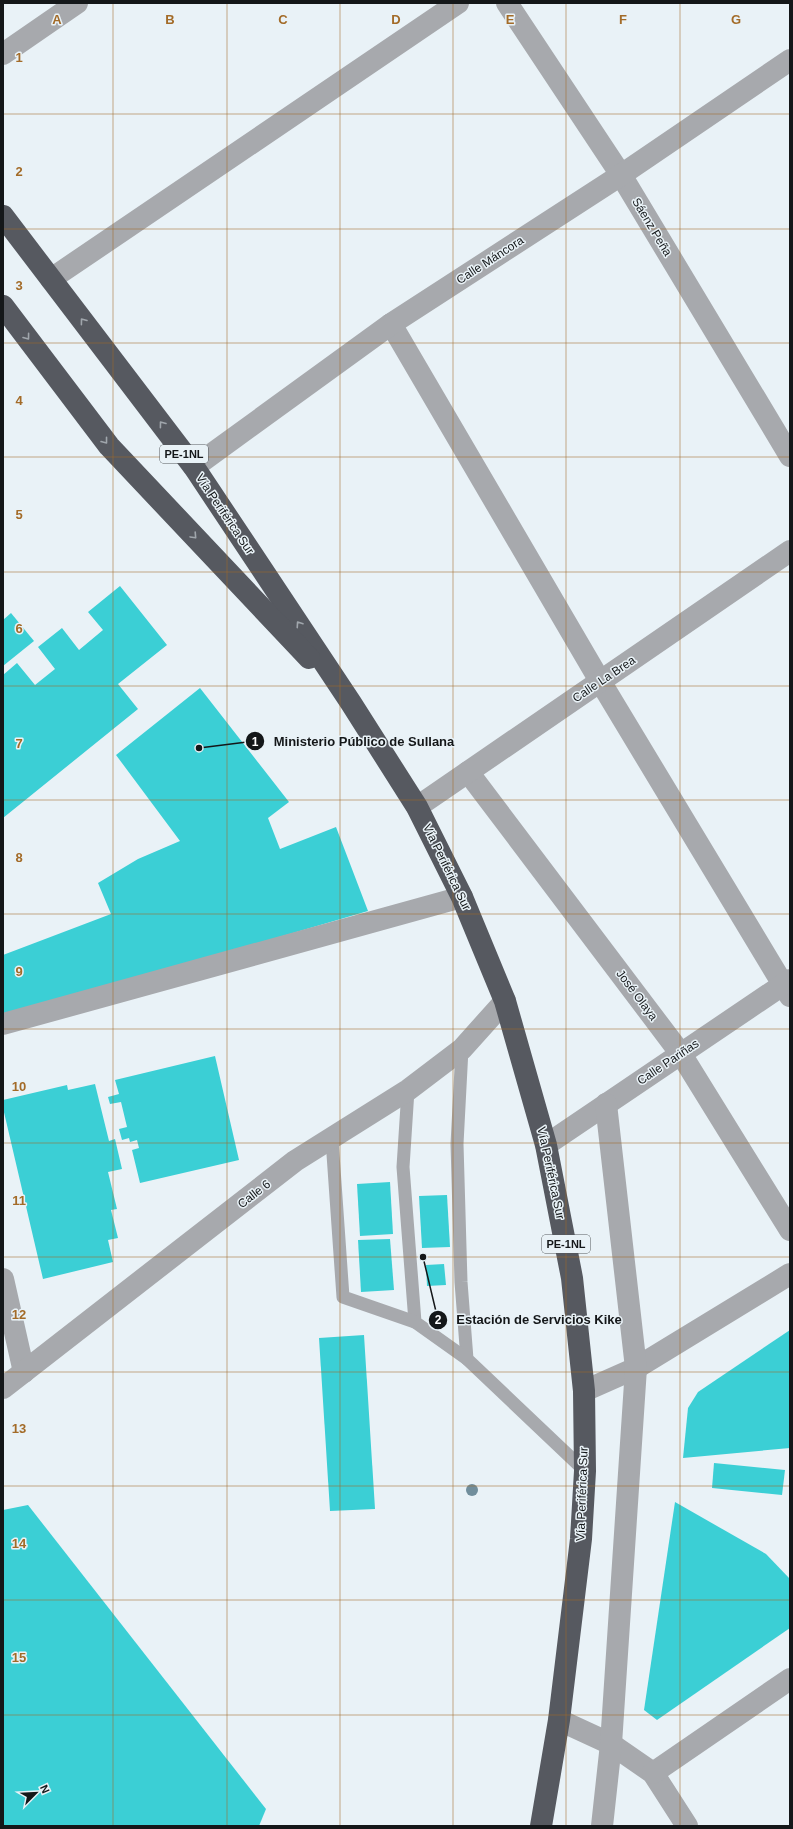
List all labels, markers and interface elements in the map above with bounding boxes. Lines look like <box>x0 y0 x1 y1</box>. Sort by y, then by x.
text: A <box>52 12 62 27</box>
text: B <box>165 12 175 27</box>
text: C <box>278 12 288 27</box>
text: D <box>391 12 401 27</box>
text: E <box>506 12 515 27</box>
text: F <box>619 12 627 27</box>
text: G <box>731 12 741 27</box>
text: 1 <box>15 50 23 65</box>
text: 2 <box>15 164 23 179</box>
street label: Sáenz Peña <box>629 195 675 259</box>
street label: Calle Máncora <box>454 233 527 287</box>
text: 3 <box>15 278 23 293</box>
one-way arrow <box>81 318 88 325</box>
one-way arrow <box>22 333 29 340</box>
text: 4 <box>15 393 23 408</box>
one-way arrow <box>160 422 167 429</box>
one-way arrow <box>101 436 108 443</box>
road number: PE-1NL <box>160 445 208 463</box>
street label: Vía Periférica Sur <box>193 471 257 557</box>
text: 5 <box>15 507 23 522</box>
one-way arrow <box>189 531 197 539</box>
text: 6 <box>15 621 23 636</box>
one-way arrow <box>296 621 303 628</box>
street label: Calle La Brea <box>570 653 638 705</box>
callout: Ministerio Público de Sullana <box>245 729 462 754</box>
text: Ministerio Público de Sullana <box>274 734 455 749</box>
text: 1 <box>252 735 259 749</box>
text: 7 <box>15 736 23 751</box>
street label: Vía Periférica Sur <box>420 822 474 912</box>
text: 8 <box>15 850 23 865</box>
text: 9 <box>15 964 23 979</box>
street label: José Olaya <box>613 967 661 1023</box>
street label: Calle Pariñas <box>634 1036 702 1088</box>
text: 10 <box>12 1079 26 1094</box>
street label: Vía Periférica Sur <box>534 1126 568 1220</box>
street label: Calle 6 <box>235 1177 273 1211</box>
text: 11 <box>12 1193 26 1208</box>
road number: PE-1NL <box>542 1235 590 1253</box>
text: 12 <box>12 1307 26 1322</box>
callout: Estación de Servicios Kike <box>428 1307 629 1332</box>
text: Estación de Servicios Kike <box>456 1312 622 1327</box>
text: 2 <box>435 1313 442 1327</box>
text: 13 <box>12 1421 26 1436</box>
street label: Vía Periférica Sur <box>573 1447 591 1541</box>
text: 14 <box>12 1536 27 1551</box>
text: 15 <box>12 1650 26 1665</box>
north arrow <box>16 1773 56 1813</box>
text: N <box>38 1783 52 1795</box>

